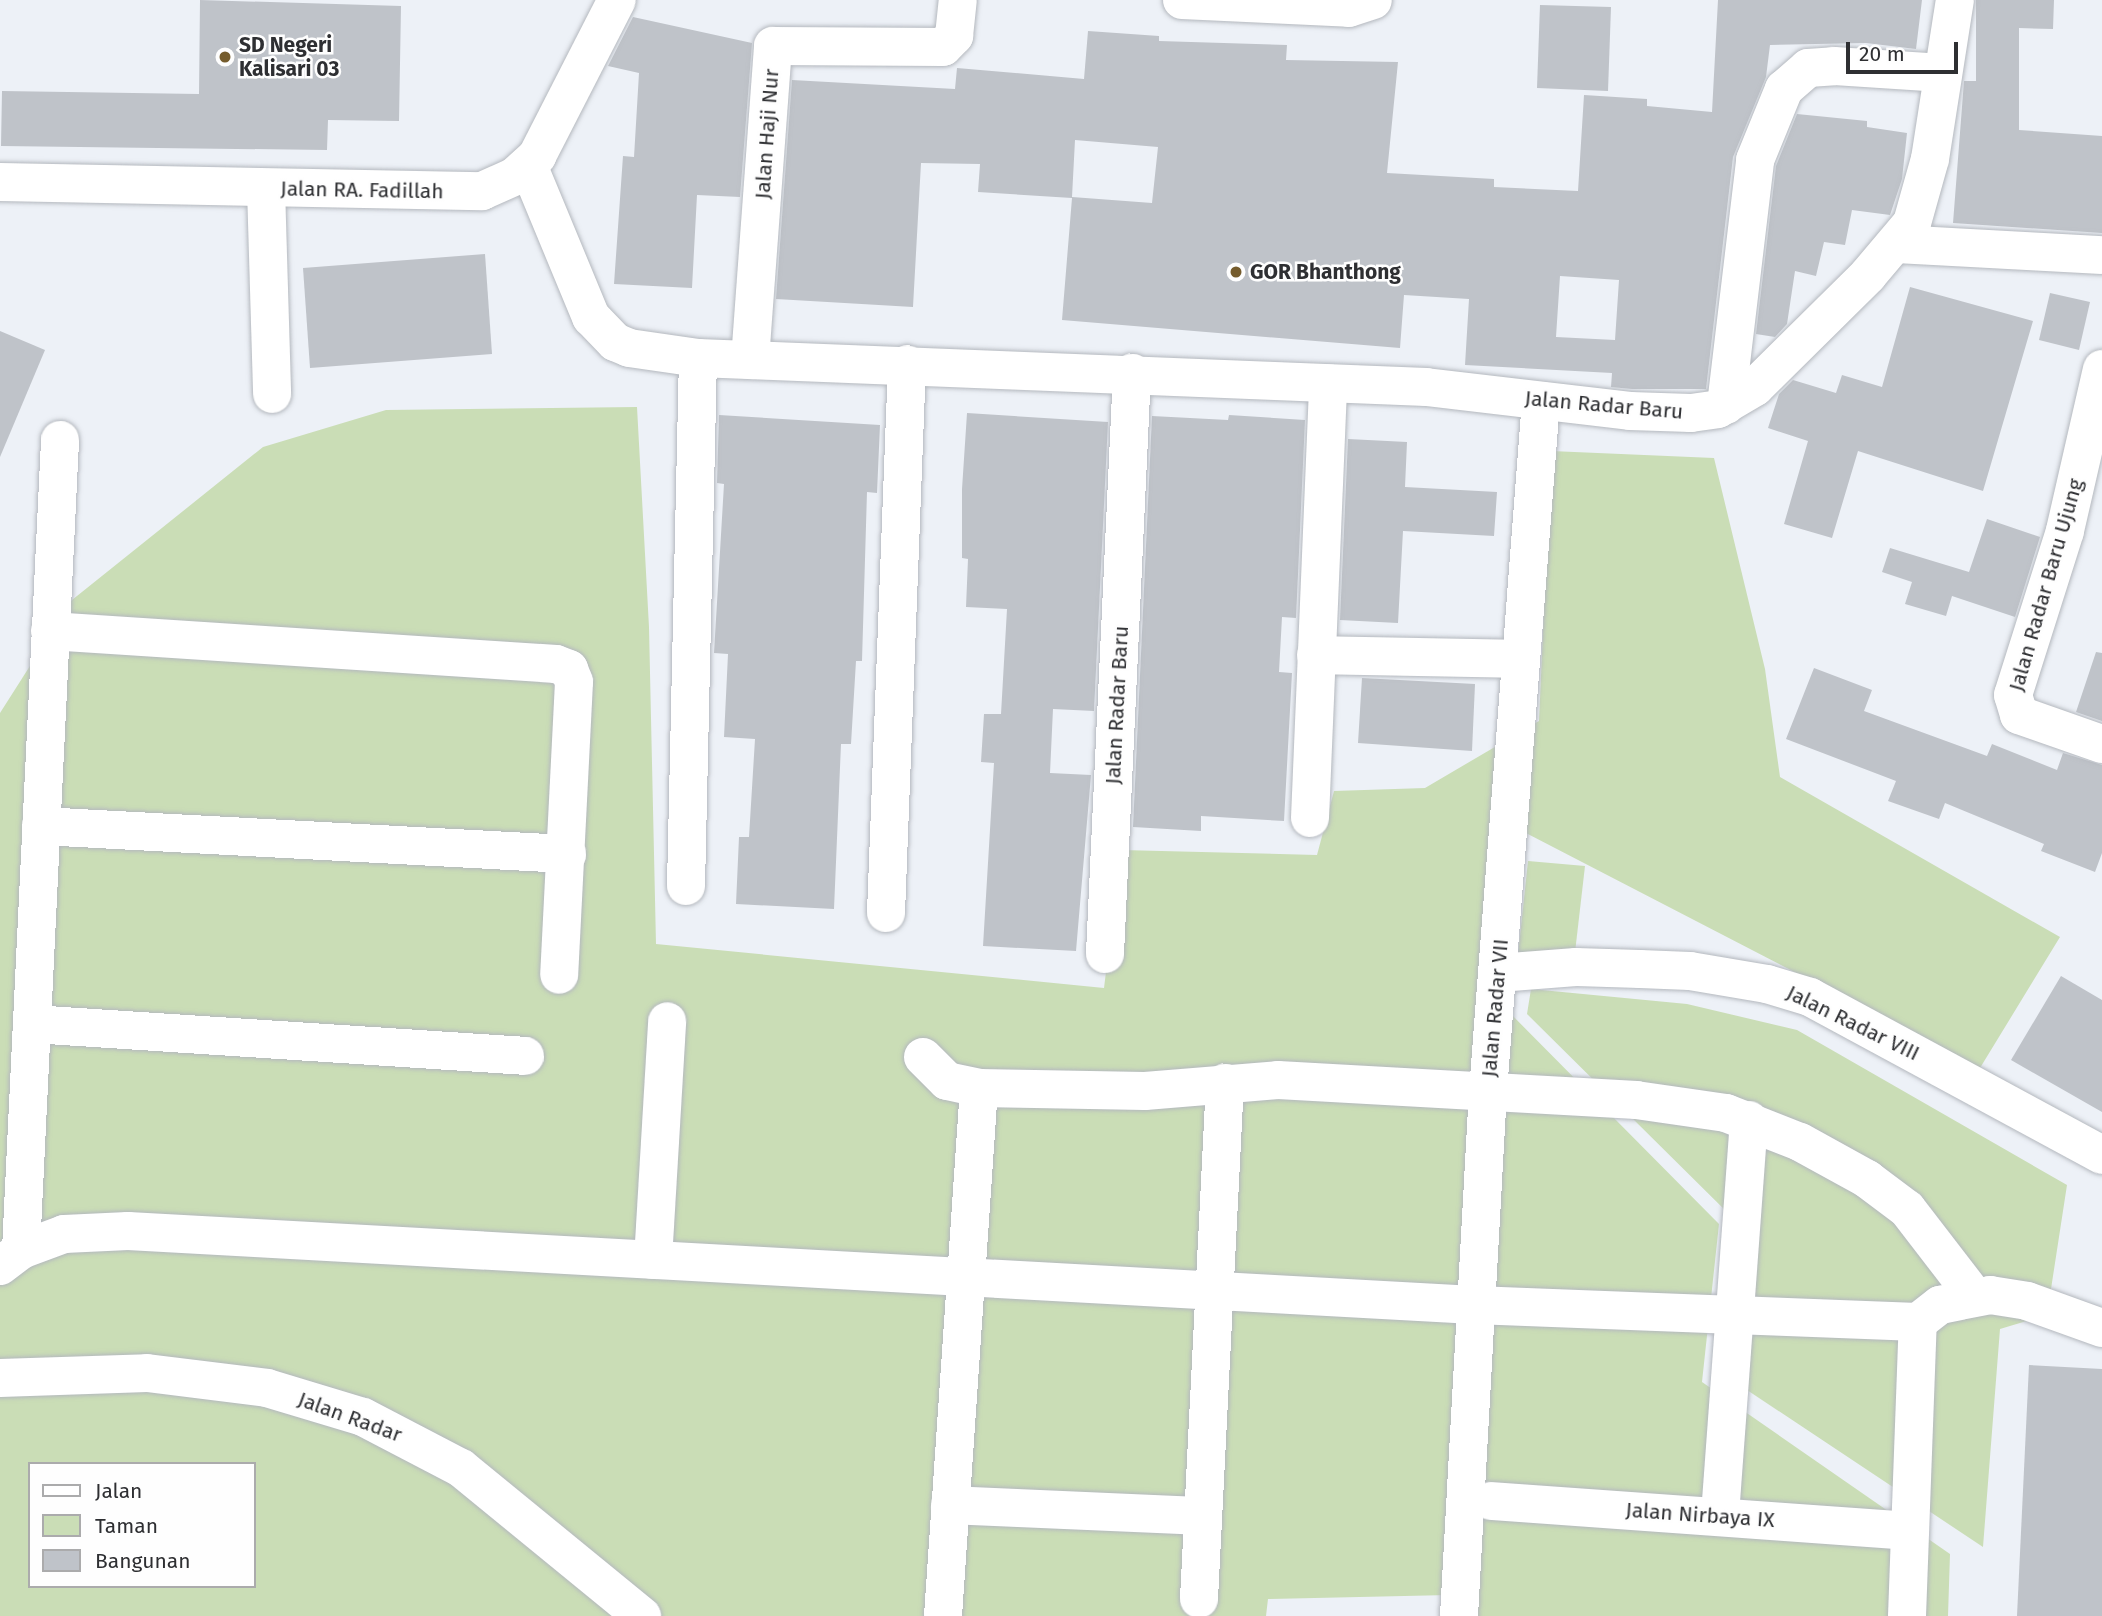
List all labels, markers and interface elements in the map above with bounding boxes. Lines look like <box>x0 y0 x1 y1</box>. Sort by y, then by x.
scale bar <box>1850 28 1962 72</box>
place label: SD Negeri Kalisari 03 <box>239 32 339 82</box>
text: 20 m <box>1859 41 1905 67</box>
marker: SD Negeri Kalisari 03 <box>217 49 233 65</box>
street label: Jalan Haji Nur <box>750 68 784 200</box>
street label: Jalan RA. Fadillah <box>280 176 444 204</box>
place label: GOR Bhanthong <box>1250 259 1401 285</box>
marker: GOR Bhanthong <box>1228 264 1244 280</box>
street label: Jalan Radar Baru <box>1524 386 1684 424</box>
street label: Jalan Radar Baru Ujung <box>2004 476 2088 694</box>
street label: Jalan Radar Baru <box>1100 625 1134 785</box>
street label: Jalan Radar VII <box>1476 938 1514 1078</box>
street label: Jalan Radar VIII <box>1782 980 1924 1066</box>
street label: Jalan Radar <box>294 1387 406 1447</box>
legend <box>28 1462 256 1588</box>
text: Jalan <box>95 1478 142 1504</box>
street label: Jalan Nirbaya IX <box>1625 1497 1775 1533</box>
text: Taman <box>95 1513 158 1539</box>
text: Bangunan <box>95 1548 190 1574</box>

